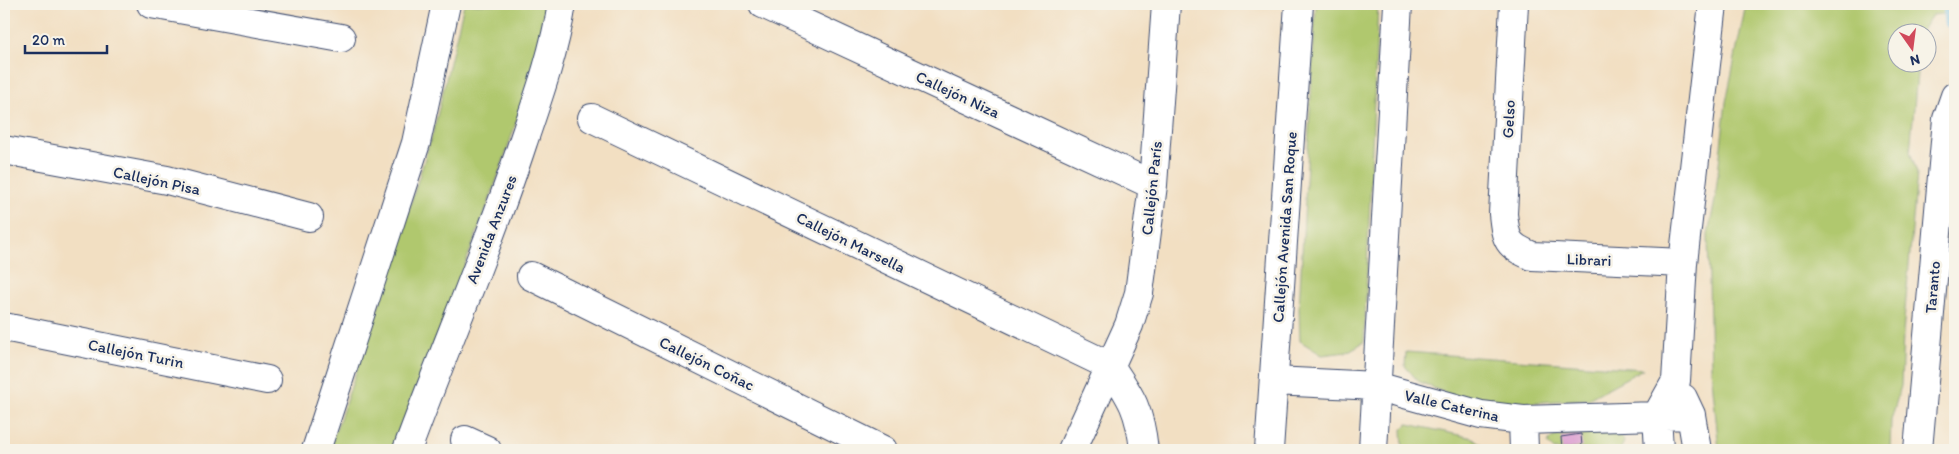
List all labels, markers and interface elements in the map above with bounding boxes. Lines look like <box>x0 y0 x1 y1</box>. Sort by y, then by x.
scale bar <box>25 22 108 54</box>
north arrow <box>1886 22 1936 72</box>
text: 20 m <box>32 31 66 49</box>
text: N <box>1908 51 1922 70</box>
street label: Callejón Niza <box>913 67 1003 122</box>
street label: Gelso <box>1498 99 1519 139</box>
street label: Callejón Avenida San Roque <box>1268 131 1301 323</box>
street label: Callejón París <box>1137 140 1166 236</box>
street label: Callejón Pisa <box>112 162 203 199</box>
street label: Avenida Anzures <box>462 172 521 286</box>
street label: Callejón Marsella <box>793 208 908 277</box>
street label: Librari <box>1566 249 1612 270</box>
street label: Taranto <box>1921 260 1944 314</box>
street label: Callejón Coñac <box>656 332 757 395</box>
street label: Callejón Turin <box>86 335 185 372</box>
street label: Valle Caterina <box>1403 385 1502 426</box>

